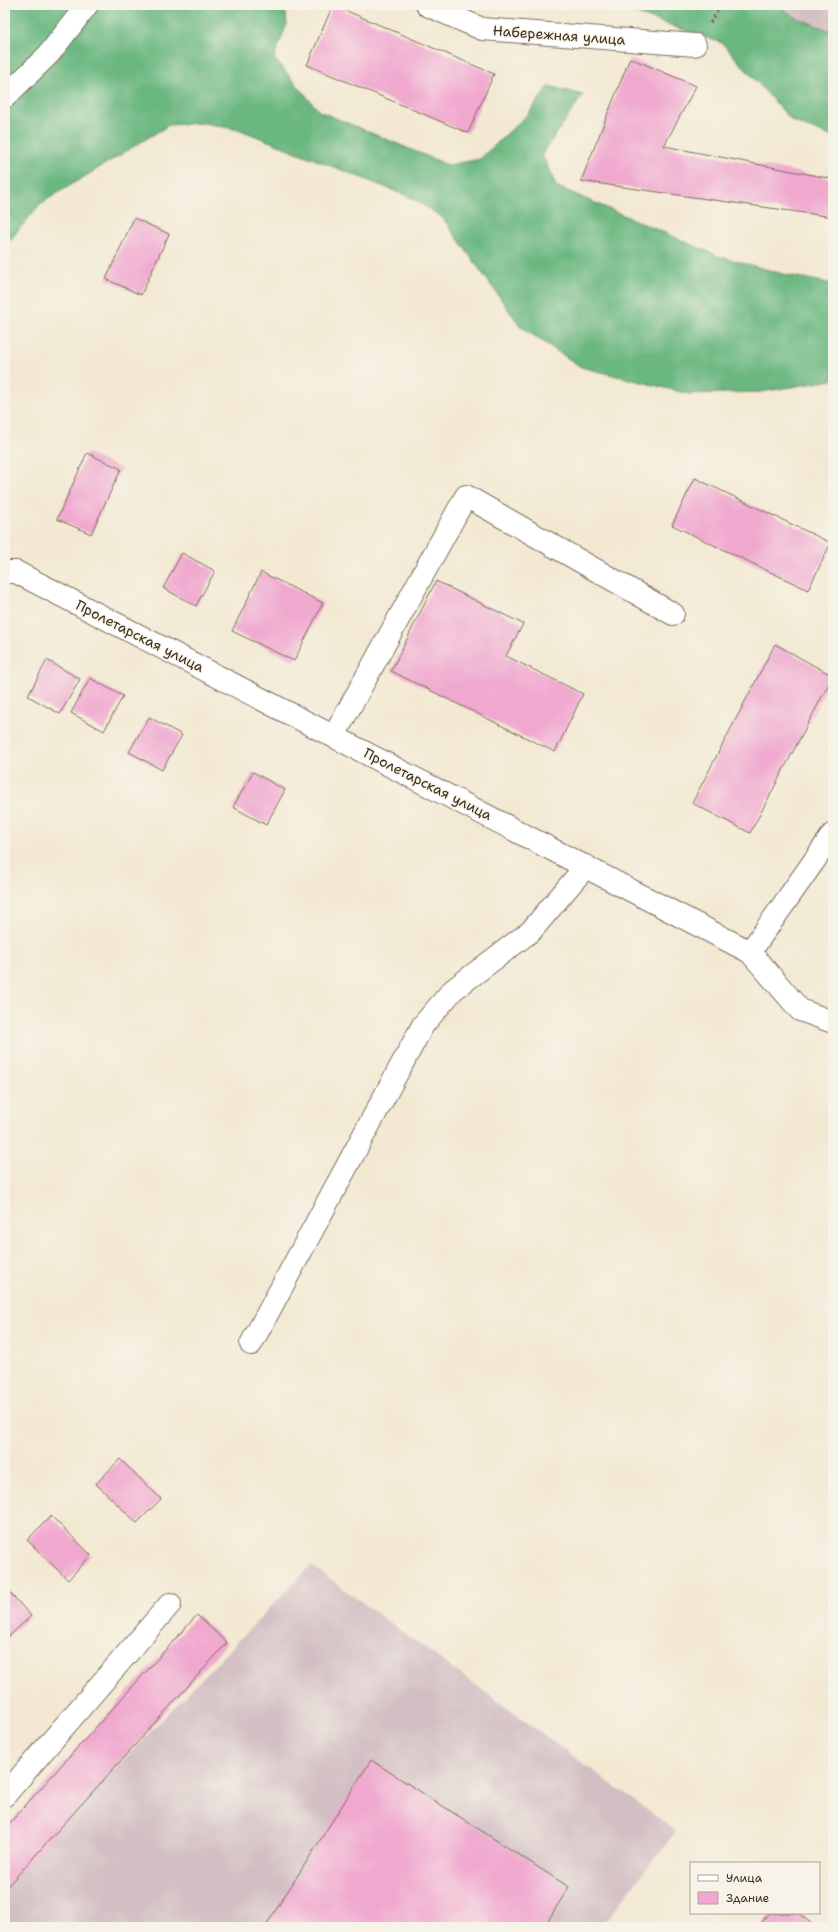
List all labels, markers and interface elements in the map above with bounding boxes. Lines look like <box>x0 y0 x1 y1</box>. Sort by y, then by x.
street label: Набережная улица <box>492 21 626 49</box>
street label: Пролетарская улица <box>73 596 207 676</box>
street label: Пролетарская улица <box>361 744 495 824</box>
legend <box>690 1862 820 1914</box>
text: Улица <box>726 1870 763 1886</box>
text: Здание <box>726 1890 770 1906</box>

